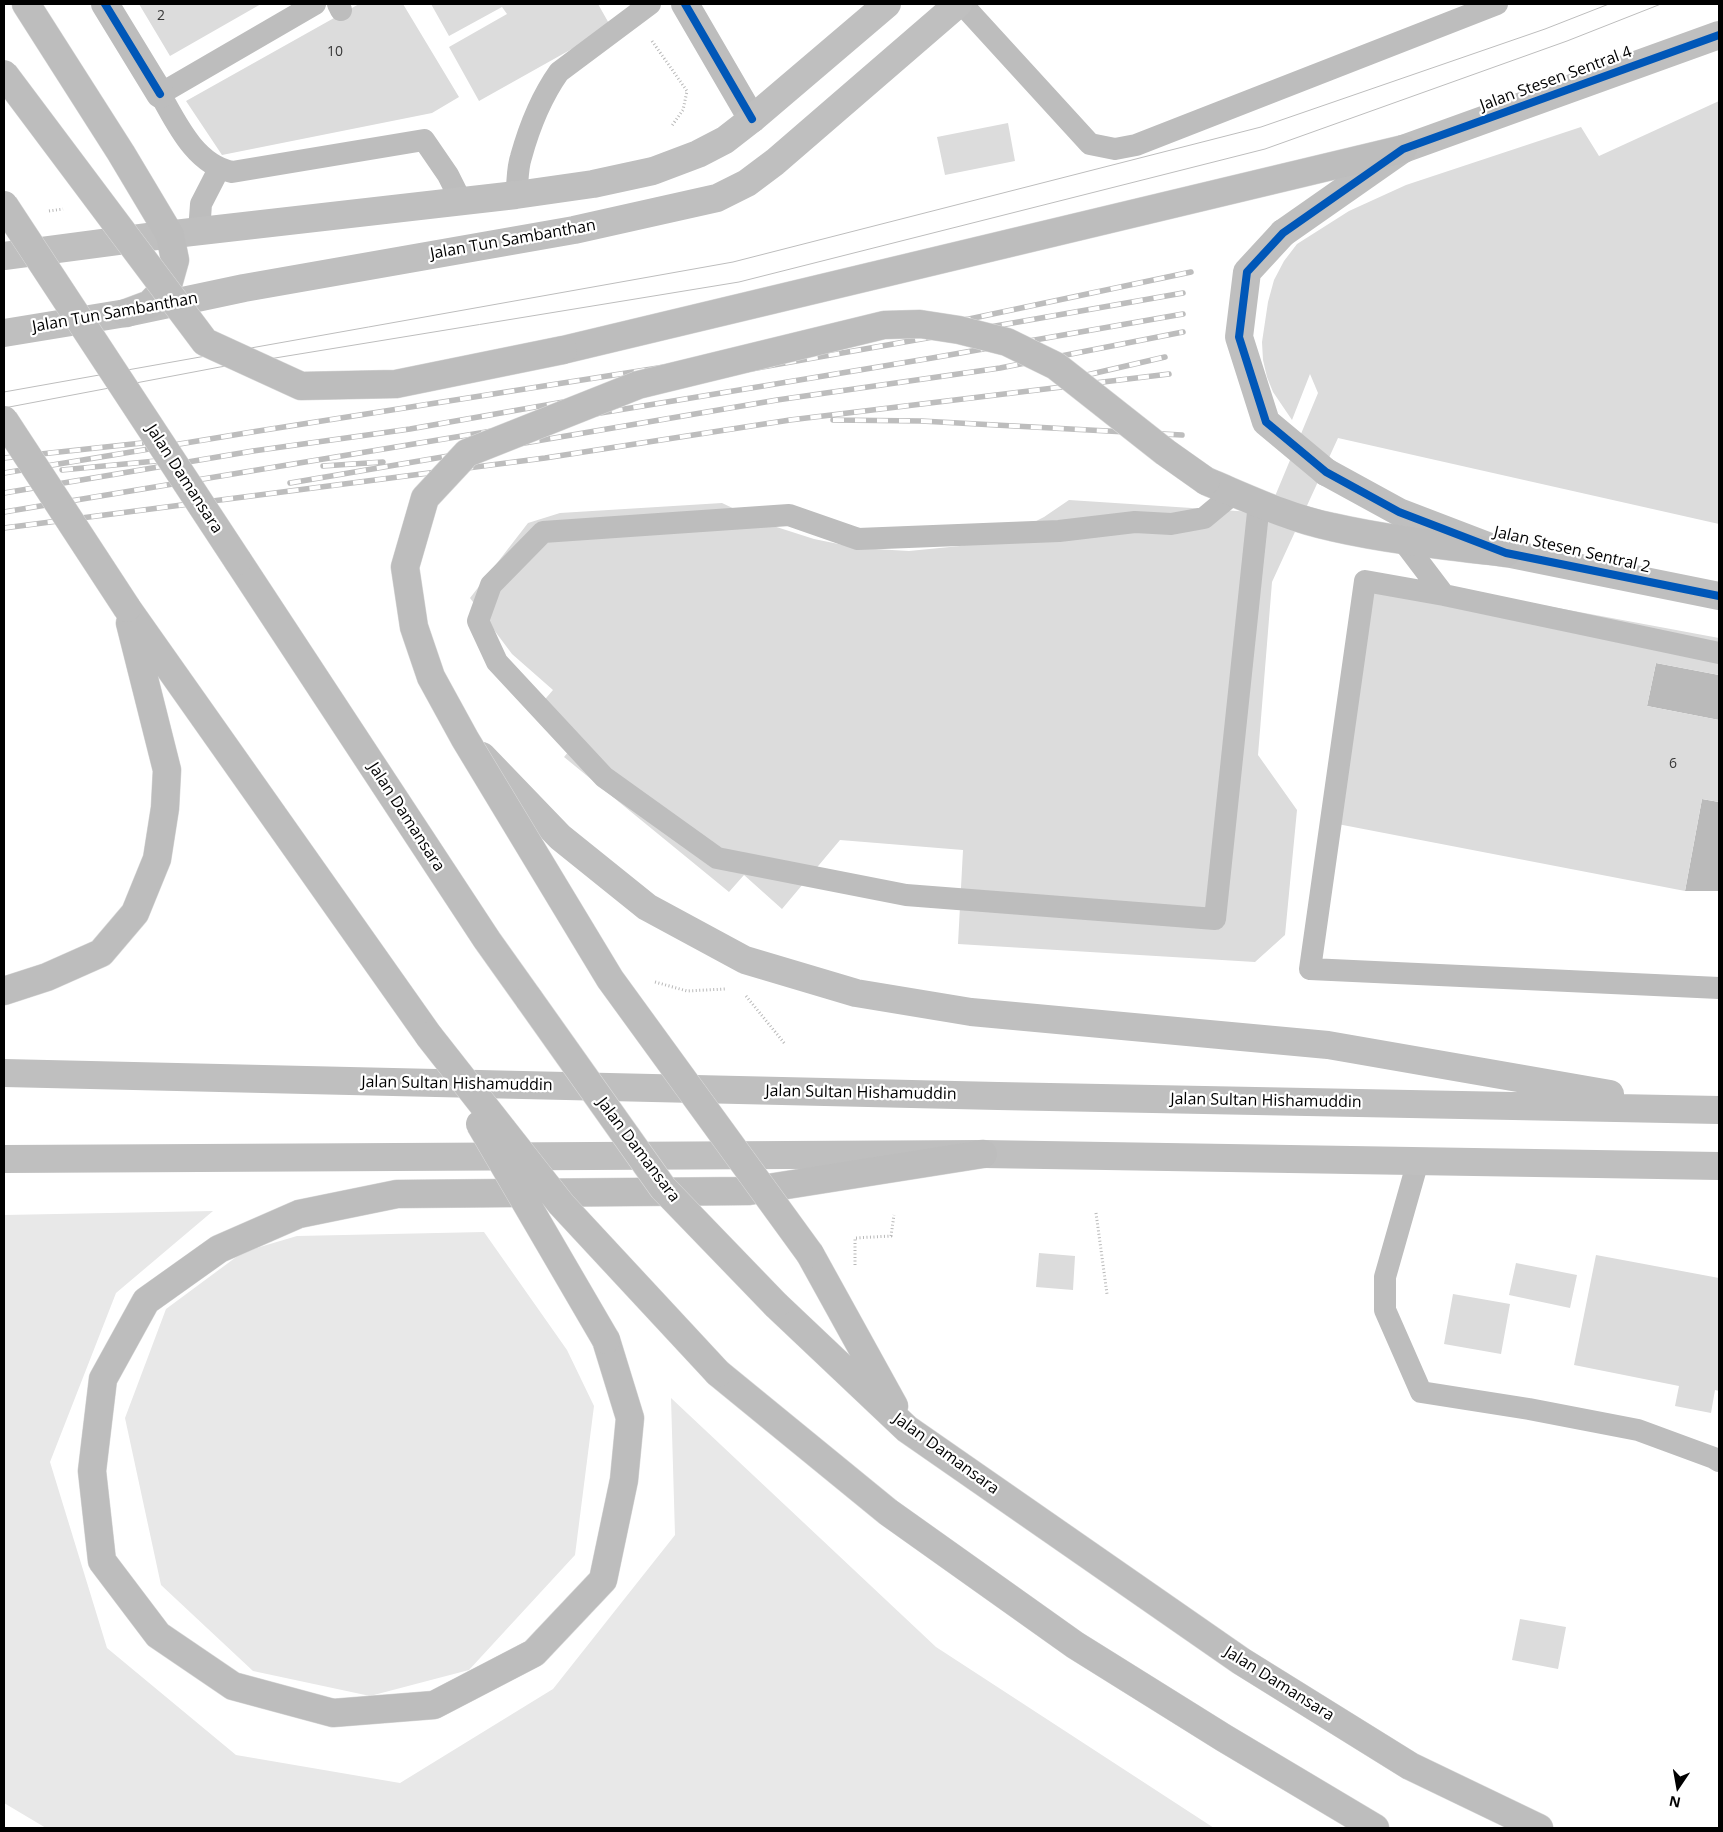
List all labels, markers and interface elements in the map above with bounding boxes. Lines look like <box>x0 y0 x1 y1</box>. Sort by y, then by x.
house number: 2 <box>157 8 165 24</box>
street label: Jalan Stesen Sentral 4 <box>1477 43 1635 115</box>
house number: 10 <box>327 44 343 60</box>
street label: Jalan Tun Sambanthan <box>429 216 597 264</box>
street label: Jalan Tun Sambanthan <box>31 289 199 337</box>
street label: Jalan Damansara <box>142 421 226 537</box>
street label: Jalan Stesen Sentral 2 <box>1492 523 1652 577</box>
house number: 6 <box>1669 756 1677 772</box>
street label: Jalan Damansara <box>364 759 448 875</box>
street label: Jalan Sultan Hishamuddin <box>361 1073 553 1095</box>
street label: Jalan Sultan Hishamuddin <box>765 1082 957 1104</box>
street label: Jalan Sultan Hishamuddin <box>1170 1090 1362 1112</box>
street label: Jalan Damansara <box>592 1094 684 1206</box>
street label: Jalan Damansara <box>889 1409 1003 1499</box>
street label: Jalan Damansara <box>1220 1642 1338 1726</box>
north arrow <box>1653 1762 1703 1812</box>
text: N <box>1667 1792 1682 1813</box>

